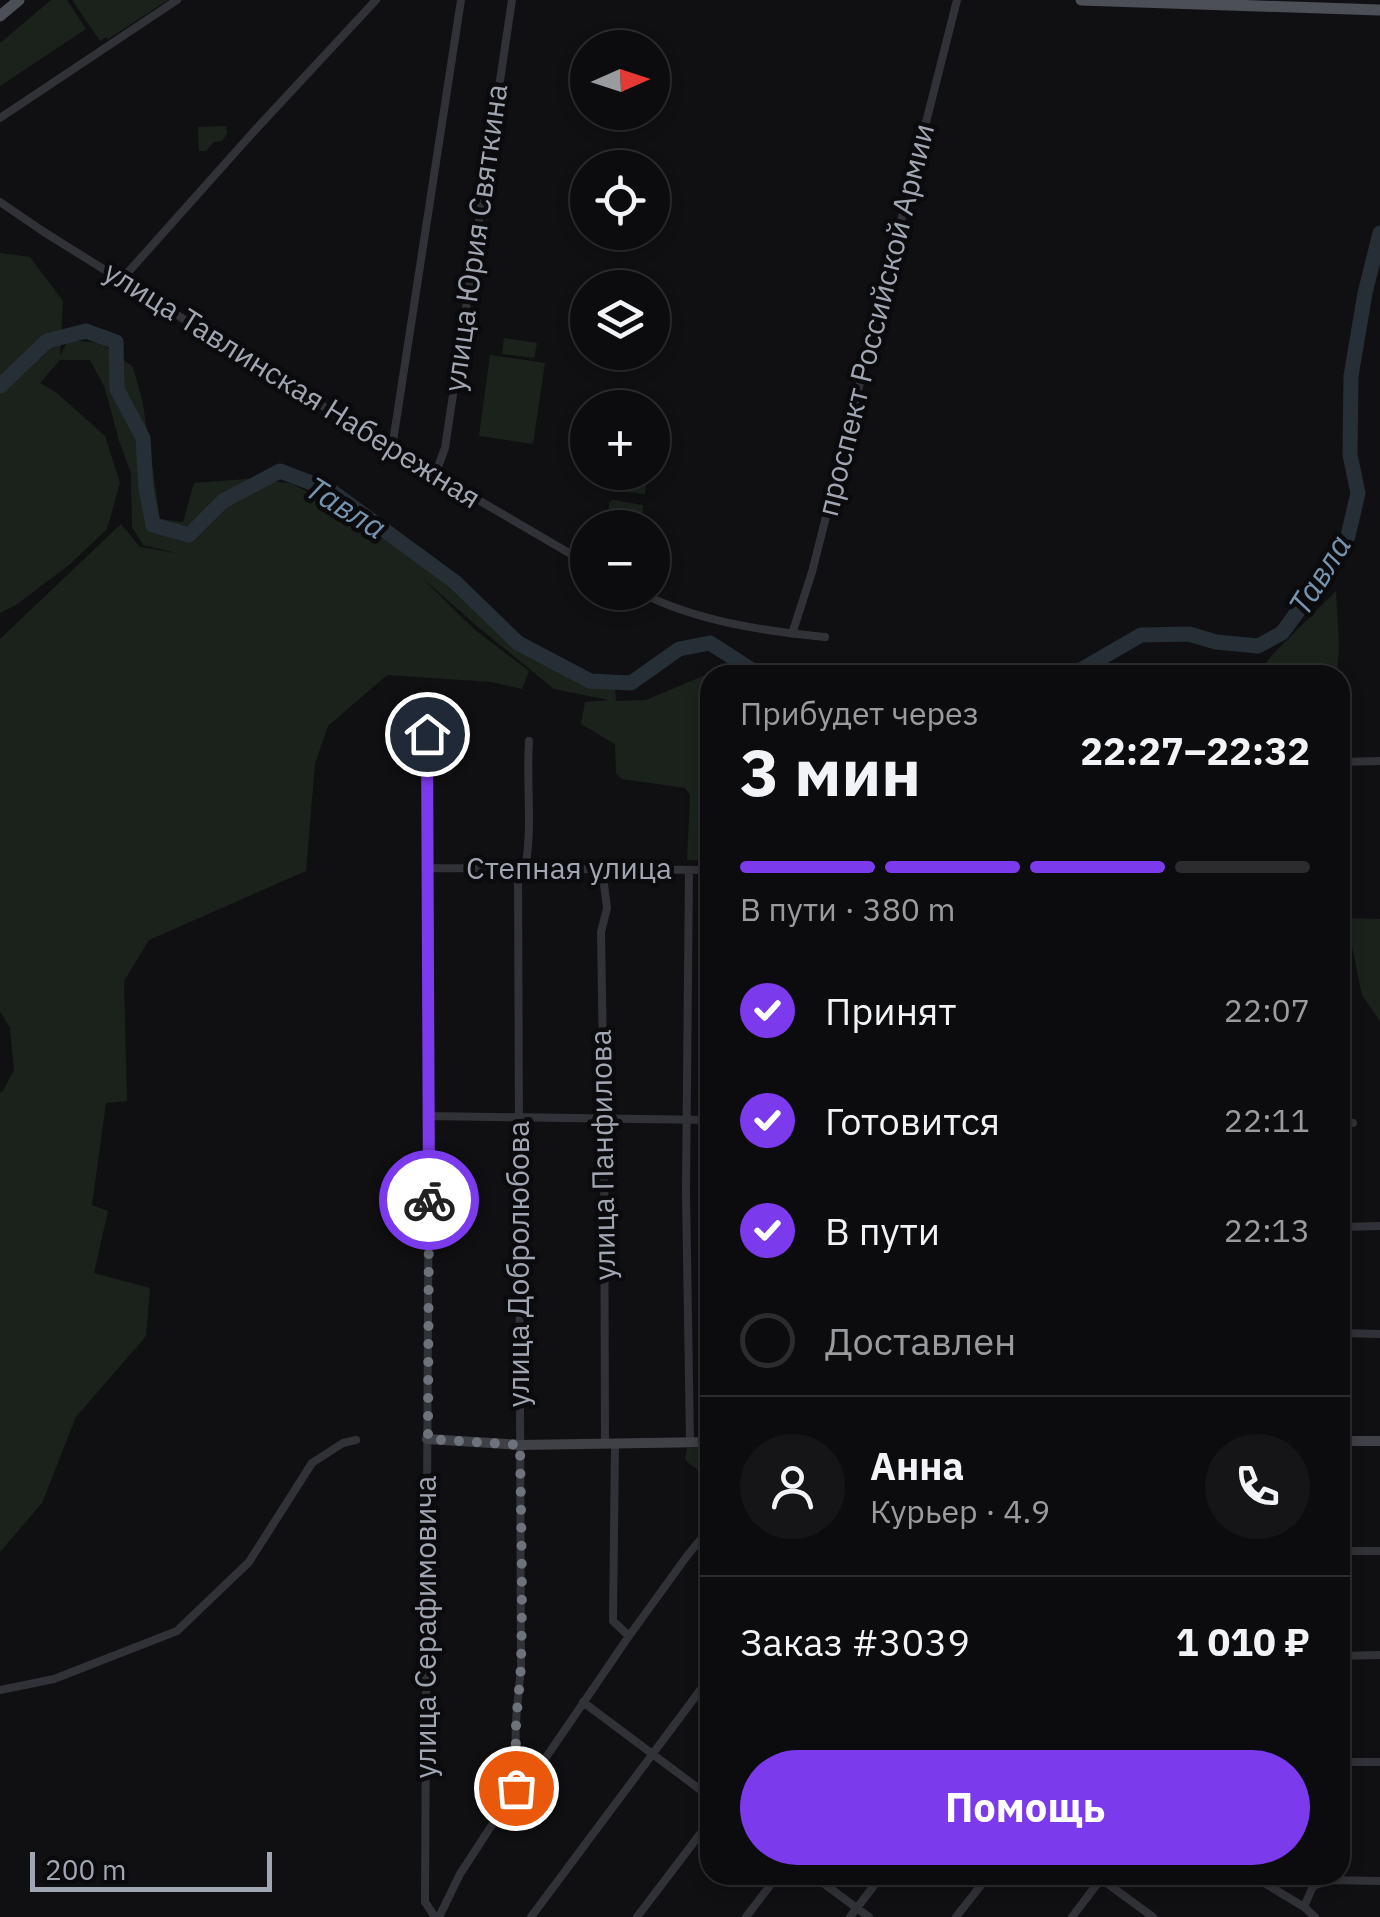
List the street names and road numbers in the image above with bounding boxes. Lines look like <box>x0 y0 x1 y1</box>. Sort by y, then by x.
street label: улица Юрия Святкина <box>434 81 515 394</box>
street label: проспект Российской Армии <box>807 119 942 520</box>
street label: улица Тавлинская Набережная <box>97 251 489 516</box>
street label: Степная улица <box>466 848 672 887</box>
street label: улица Панфилова <box>580 1029 623 1281</box>
street label: улица Добролюбова <box>498 1121 537 1407</box>
street label: улица Серафимовича <box>405 1475 444 1779</box>

